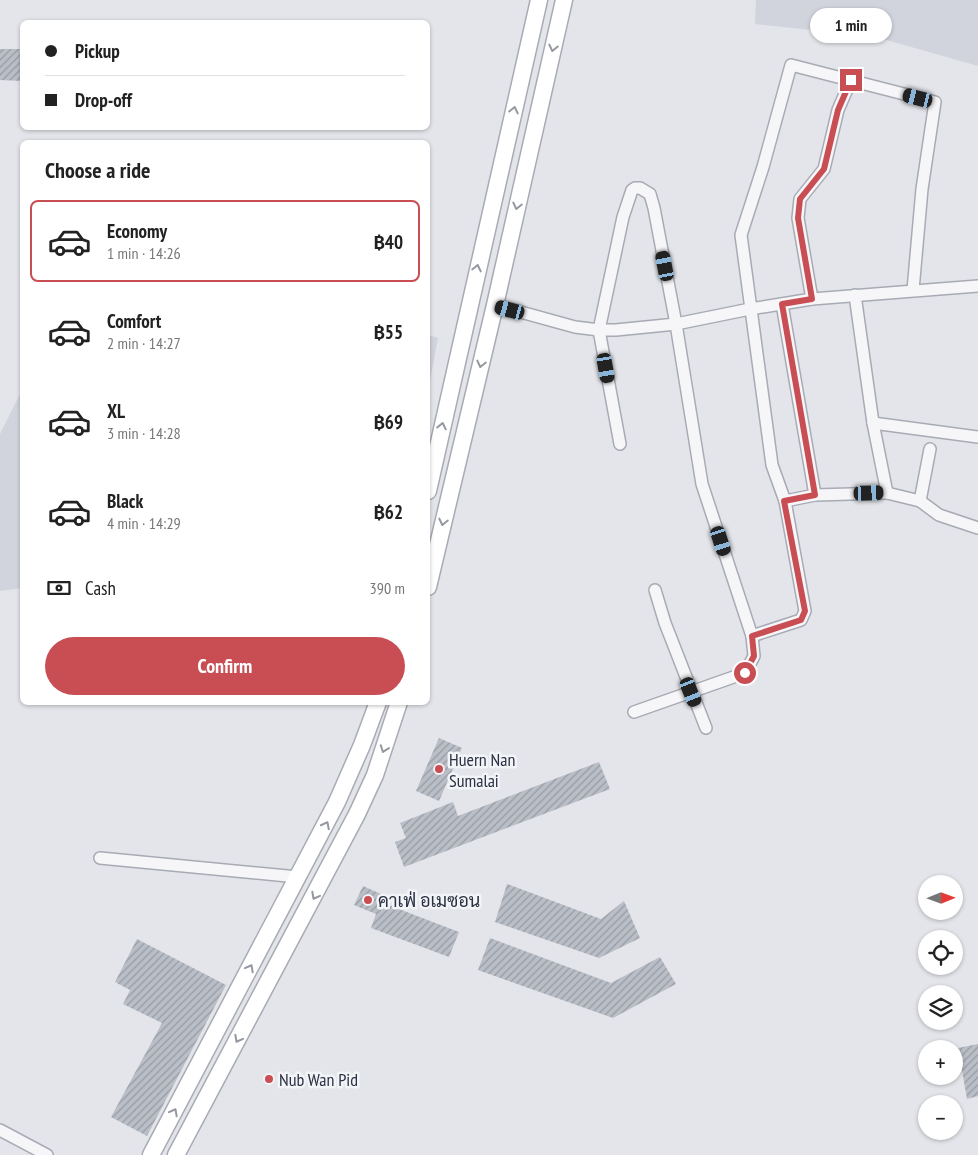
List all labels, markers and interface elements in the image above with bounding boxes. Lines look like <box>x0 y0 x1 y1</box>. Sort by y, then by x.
callout: 1 min <box>810 8 892 42</box>
text: 1 min <box>835 15 867 35</box>
text: Pickup <box>75 39 120 63</box>
one-way arrow <box>548 43 559 52</box>
route end <box>840 69 862 91</box>
car <box>901 87 934 109</box>
text: Drop-off <box>75 88 132 112</box>
one-way arrow <box>508 105 519 114</box>
text: Choose a ride <box>45 156 150 184</box>
one-way arrow <box>512 202 523 210</box>
icon: car <box>47 219 92 264</box>
text: Economy <box>107 219 167 243</box>
text: ฿40 <box>373 230 403 254</box>
text: 1 min · 14:26 <box>107 243 181 263</box>
car <box>654 250 675 282</box>
one-way arrow <box>471 263 482 272</box>
car <box>493 299 526 321</box>
icon: car <box>47 309 92 354</box>
text: Comfort <box>107 309 161 333</box>
text: ฿55 <box>373 320 403 344</box>
text: 2 min · 14:27 <box>107 333 181 353</box>
car <box>596 352 615 384</box>
one-way arrow <box>476 360 487 369</box>
icon: car <box>47 399 92 444</box>
text: XL <box>107 399 125 423</box>
text: ฿69 <box>373 410 403 434</box>
one-way arrow <box>436 422 447 431</box>
text: 3 min · 14:28 <box>107 423 181 443</box>
car <box>853 485 884 501</box>
icon: car <box>47 489 92 534</box>
text: Black <box>107 489 143 513</box>
text: ฿62 <box>373 500 403 524</box>
text: 4 min · 14:29 <box>107 513 181 533</box>
one-way arrow <box>438 518 449 527</box>
car <box>709 524 732 558</box>
icon: cash <box>45 574 73 602</box>
text: Cash <box>85 576 116 600</box>
text: 390 m <box>370 578 405 598</box>
button: Confirm <box>45 637 405 695</box>
route start <box>734 662 756 684</box>
car <box>678 675 703 709</box>
one-way arrow <box>380 744 390 753</box>
place label: Huern Nan Sumalai <box>449 748 515 792</box>
marker: Huern Nan Sumalai <box>433 763 445 775</box>
one-way arrow <box>320 821 330 830</box>
north arrow <box>918 875 962 920</box>
map controls <box>918 875 963 1140</box>
place label: คาเฟ่ อเมซอน <box>378 889 480 912</box>
one-way arrow <box>311 890 321 899</box>
marker: คาเฟ่ อเมซอน <box>362 894 374 906</box>
button: locate <box>918 930 963 975</box>
one-way arrow <box>244 965 254 974</box>
button: layers <box>918 985 963 1030</box>
one-way arrow <box>234 1034 244 1043</box>
button: + <box>918 1040 963 1085</box>
place label: Nub Wan Pid <box>279 1068 358 1091</box>
marker: Nub Wan Pid <box>263 1073 275 1085</box>
button: − <box>918 1095 963 1140</box>
one-way arrow <box>168 1108 178 1117</box>

